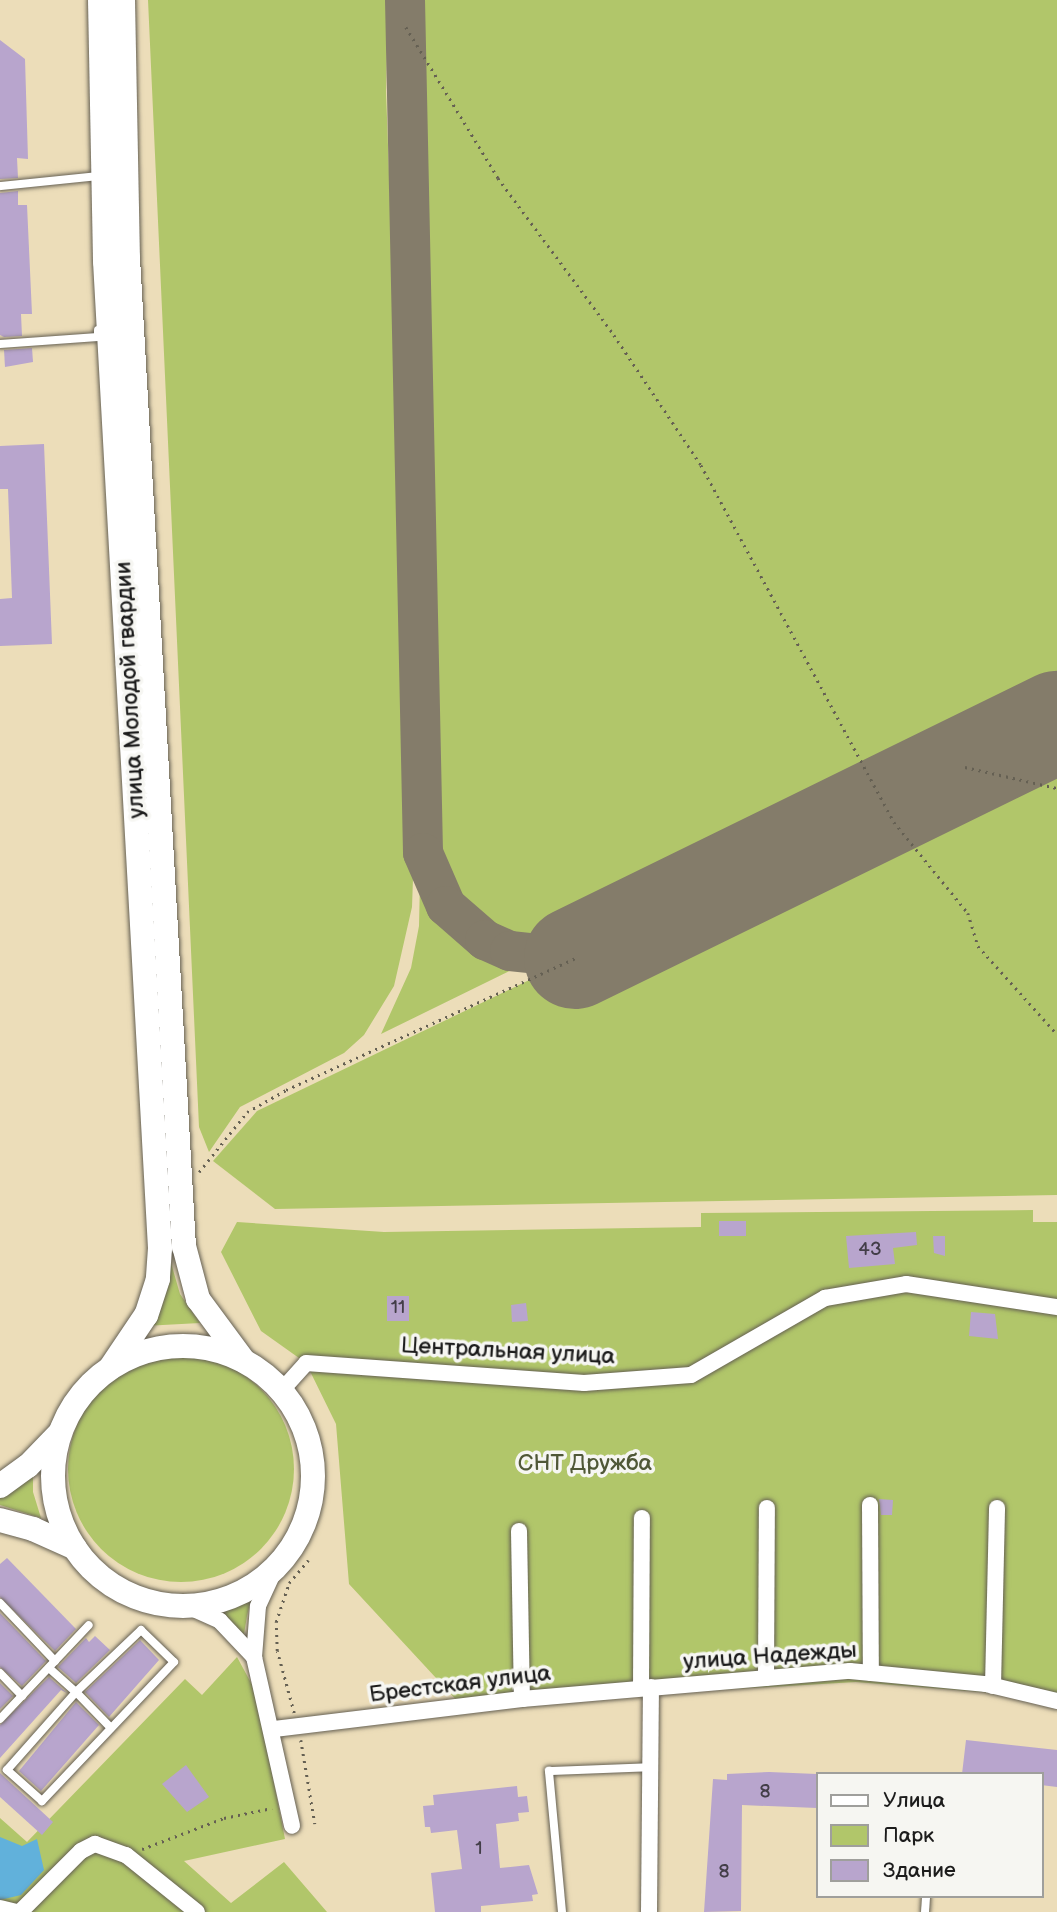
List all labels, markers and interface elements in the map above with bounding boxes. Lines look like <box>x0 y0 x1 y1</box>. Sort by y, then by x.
street label: улица Молодой гвардии <box>109 561 151 819</box>
house number: 43 <box>858 1239 882 1261</box>
house number: 11 <box>391 1297 405 1319</box>
street label: Центральная улица <box>400 1332 616 1370</box>
park label: СНТ Дружба <box>518 1449 652 1477</box>
street label: улица Надежды <box>682 1636 858 1676</box>
street label: Брестская улица <box>368 1659 552 1709</box>
legend <box>816 1772 1043 1898</box>
house number: 8 <box>759 1781 771 1803</box>
text: Улица <box>883 1788 945 1813</box>
text: Парк <box>883 1823 934 1848</box>
house number: 1 <box>475 1838 483 1860</box>
text: Здание <box>883 1858 956 1883</box>
house number: 8 <box>718 1861 730 1883</box>

